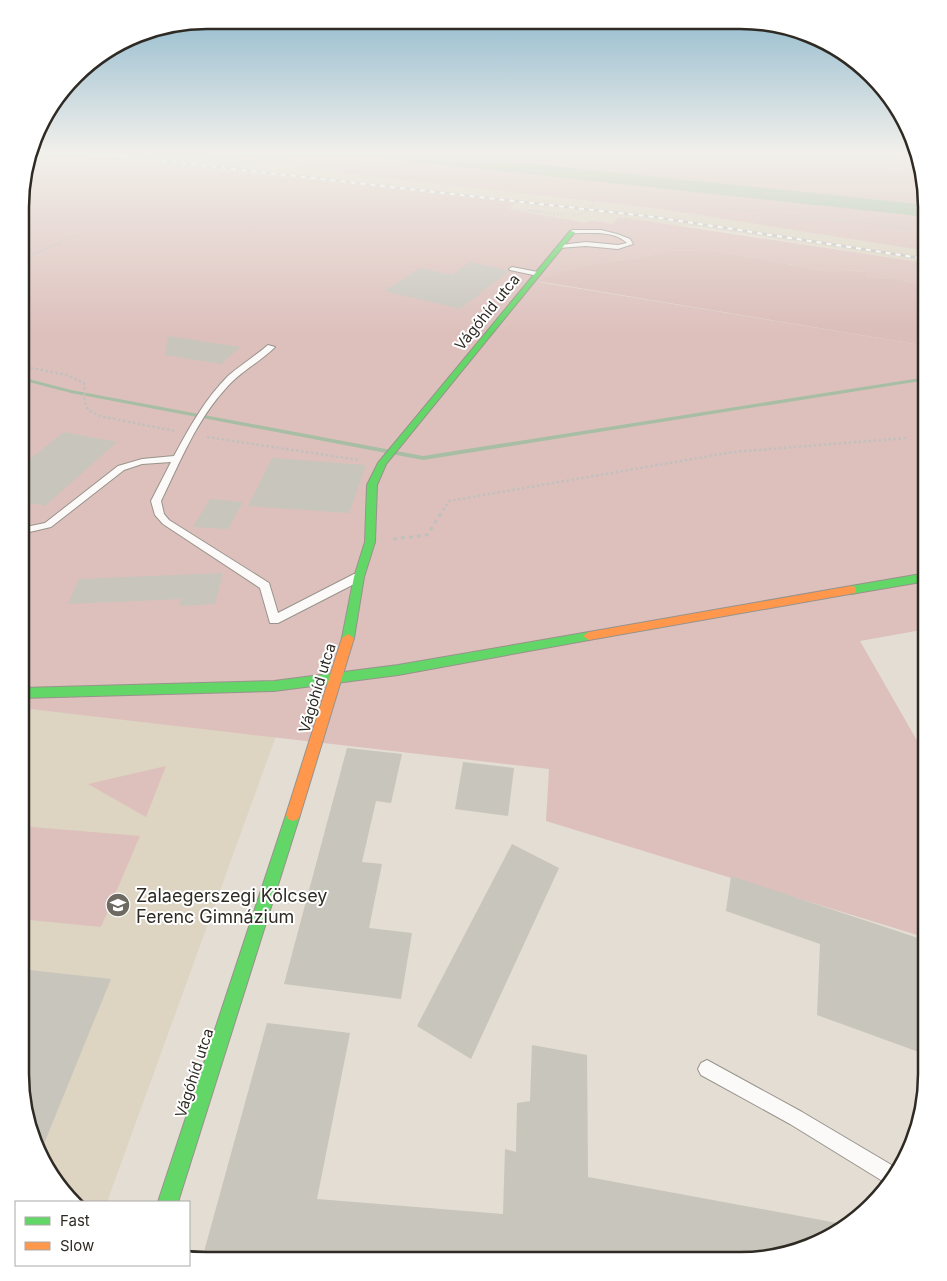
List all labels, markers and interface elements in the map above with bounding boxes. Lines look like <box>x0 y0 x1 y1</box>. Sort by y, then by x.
street label: Vágóhíd utca <box>450 270 524 354</box>
street label: Vágóhíd utca <box>294 641 340 735</box>
place label: Zalaegerszegi Kölcsey Ferenc Gimnázium <box>136 885 327 927</box>
school or university icon: Zalaegerszegi Kölcsey Ferenc Gimnázium <box>105 892 131 918</box>
street label: Vágóhíd utca <box>171 1026 217 1120</box>
legend <box>15 1201 190 1266</box>
text: Fast <box>60 1211 90 1230</box>
text: Slow <box>60 1236 94 1255</box>

